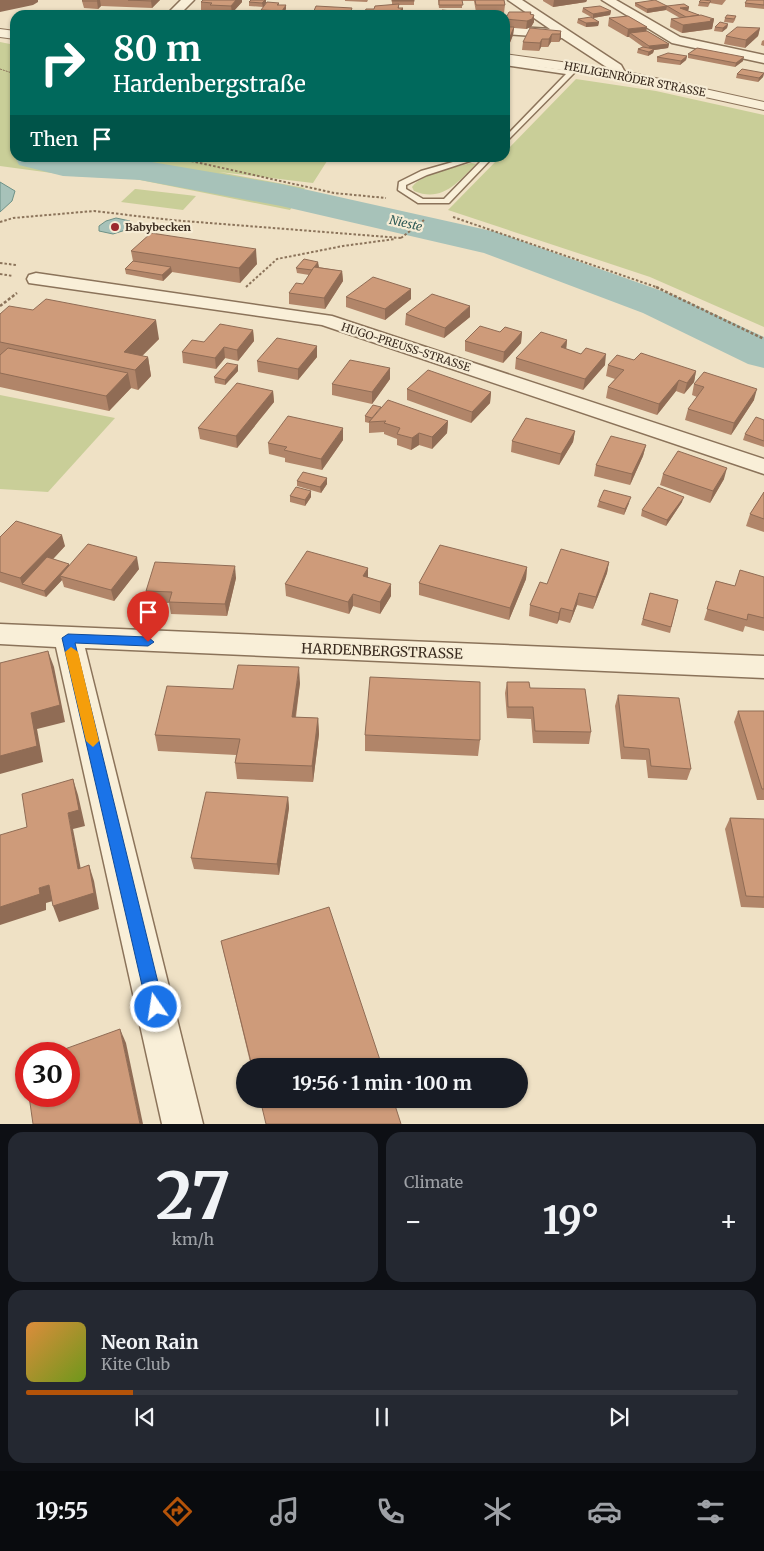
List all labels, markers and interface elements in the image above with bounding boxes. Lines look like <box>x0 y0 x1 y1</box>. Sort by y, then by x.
text: 80 m <box>113 27 201 71</box>
icon: right <box>30 30 95 95</box>
street label: HEILIGENRÖDER STRASSE <box>563 58 707 100</box>
text: Hardenbergstraße <box>113 70 306 98</box>
icon: arrive <box>88 125 116 153</box>
text: Then <box>30 127 78 151</box>
water label: Nieste <box>388 212 424 234</box>
place label: Babybecken <box>125 220 192 234</box>
marker: Babybecken <box>109 221 121 233</box>
street label: HUGO-PREUSS-STRASSE <box>340 319 472 375</box>
pin <box>127 591 169 642</box>
icon: arrive <box>134 598 162 626</box>
street label: HARDENBERGSTRASSE <box>301 639 463 663</box>
position arrow <box>129 980 181 1032</box>
speed limit sign: 30 <box>15 1042 80 1107</box>
text: 19:56 · 1 min · 100 m <box>292 1071 472 1095</box>
text: 27 <box>155 1155 231 1237</box>
text: Climate <box>404 1172 463 1192</box>
text: 19° <box>543 1197 600 1244</box>
text: − <box>404 1203 423 1239</box>
text: + <box>719 1203 738 1239</box>
text: km/h <box>172 1229 214 1249</box>
text: Neon Rain <box>101 1330 199 1354</box>
text: Kite Club <box>101 1354 170 1374</box>
icon: previous <box>131 1403 159 1431</box>
icon: pause <box>368 1403 396 1431</box>
icon: next <box>605 1403 633 1431</box>
icon: directions <box>160 1494 195 1529</box>
icon: music <box>267 1494 302 1529</box>
icon: phone <box>373 1494 408 1529</box>
icon: climate <box>480 1494 515 1529</box>
icon: car <box>587 1494 622 1529</box>
icon: filters <box>693 1494 728 1529</box>
text: 19:55 <box>36 1497 88 1525</box>

